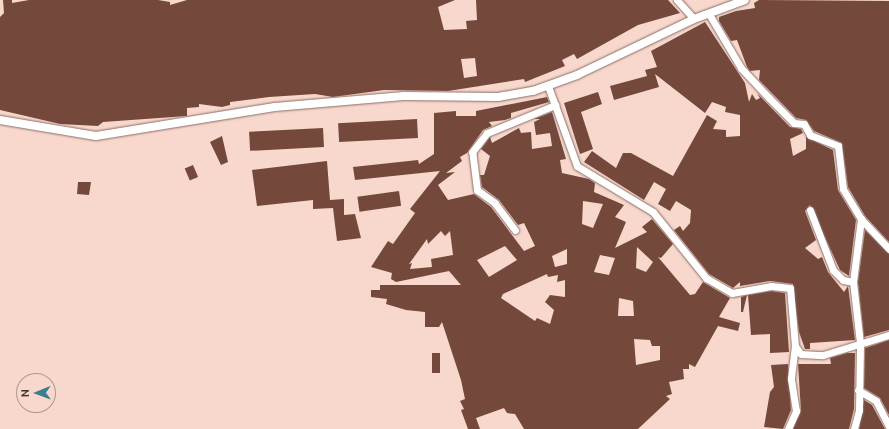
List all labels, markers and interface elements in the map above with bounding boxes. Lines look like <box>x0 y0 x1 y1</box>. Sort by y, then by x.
north arrow <box>16 373 56 413</box>
text: N <box>19 389 31 397</box>

